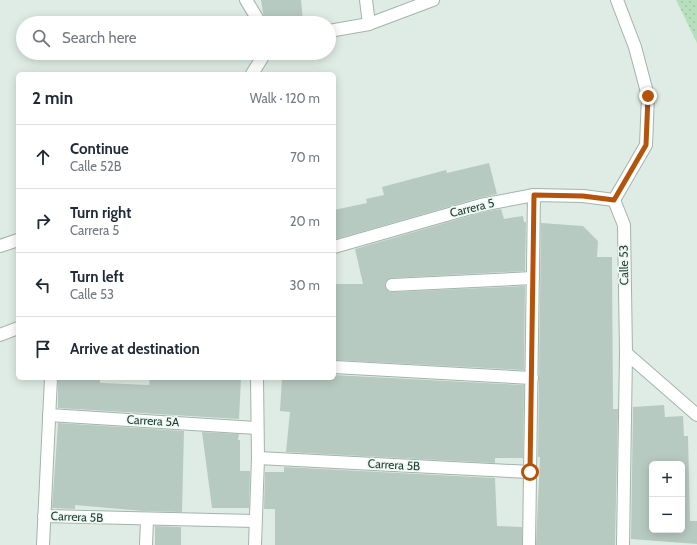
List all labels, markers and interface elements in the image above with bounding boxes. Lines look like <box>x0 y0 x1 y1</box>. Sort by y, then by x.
search box <box>16 16 336 60</box>
icon: search <box>30 27 52 49</box>
text: Search here <box>62 29 137 47</box>
route end <box>639 87 657 105</box>
text: 2 min <box>32 88 73 108</box>
text: Walk · 120 m <box>250 90 320 106</box>
text: Continue <box>70 140 129 158</box>
icon: ahead <box>32 146 54 168</box>
text: 70 m <box>290 149 320 165</box>
text: Calle 52B <box>70 158 122 174</box>
street label: Carrera 5 <box>448 195 496 220</box>
text: Turn right <box>70 204 131 222</box>
icon: right <box>32 210 54 232</box>
text: 20 m <box>290 213 320 229</box>
text: Carrera 5 <box>70 222 119 238</box>
street label: Calle 53 <box>616 245 631 285</box>
text: Turn left <box>70 268 124 286</box>
icon: left <box>32 274 54 296</box>
text: 30 m <box>290 277 320 293</box>
text: Calle 53 <box>70 286 114 302</box>
icon: arrive <box>32 338 54 360</box>
text: Arrive at destination <box>70 340 200 358</box>
street label: Carrera 5A <box>126 412 180 429</box>
street label: Carrera 5B <box>367 456 421 473</box>
map controls <box>649 461 685 533</box>
button: + <box>649 461 685 497</box>
route start <box>521 463 539 481</box>
button: − <box>649 497 685 533</box>
street label: Carrera 5B <box>50 508 104 525</box>

